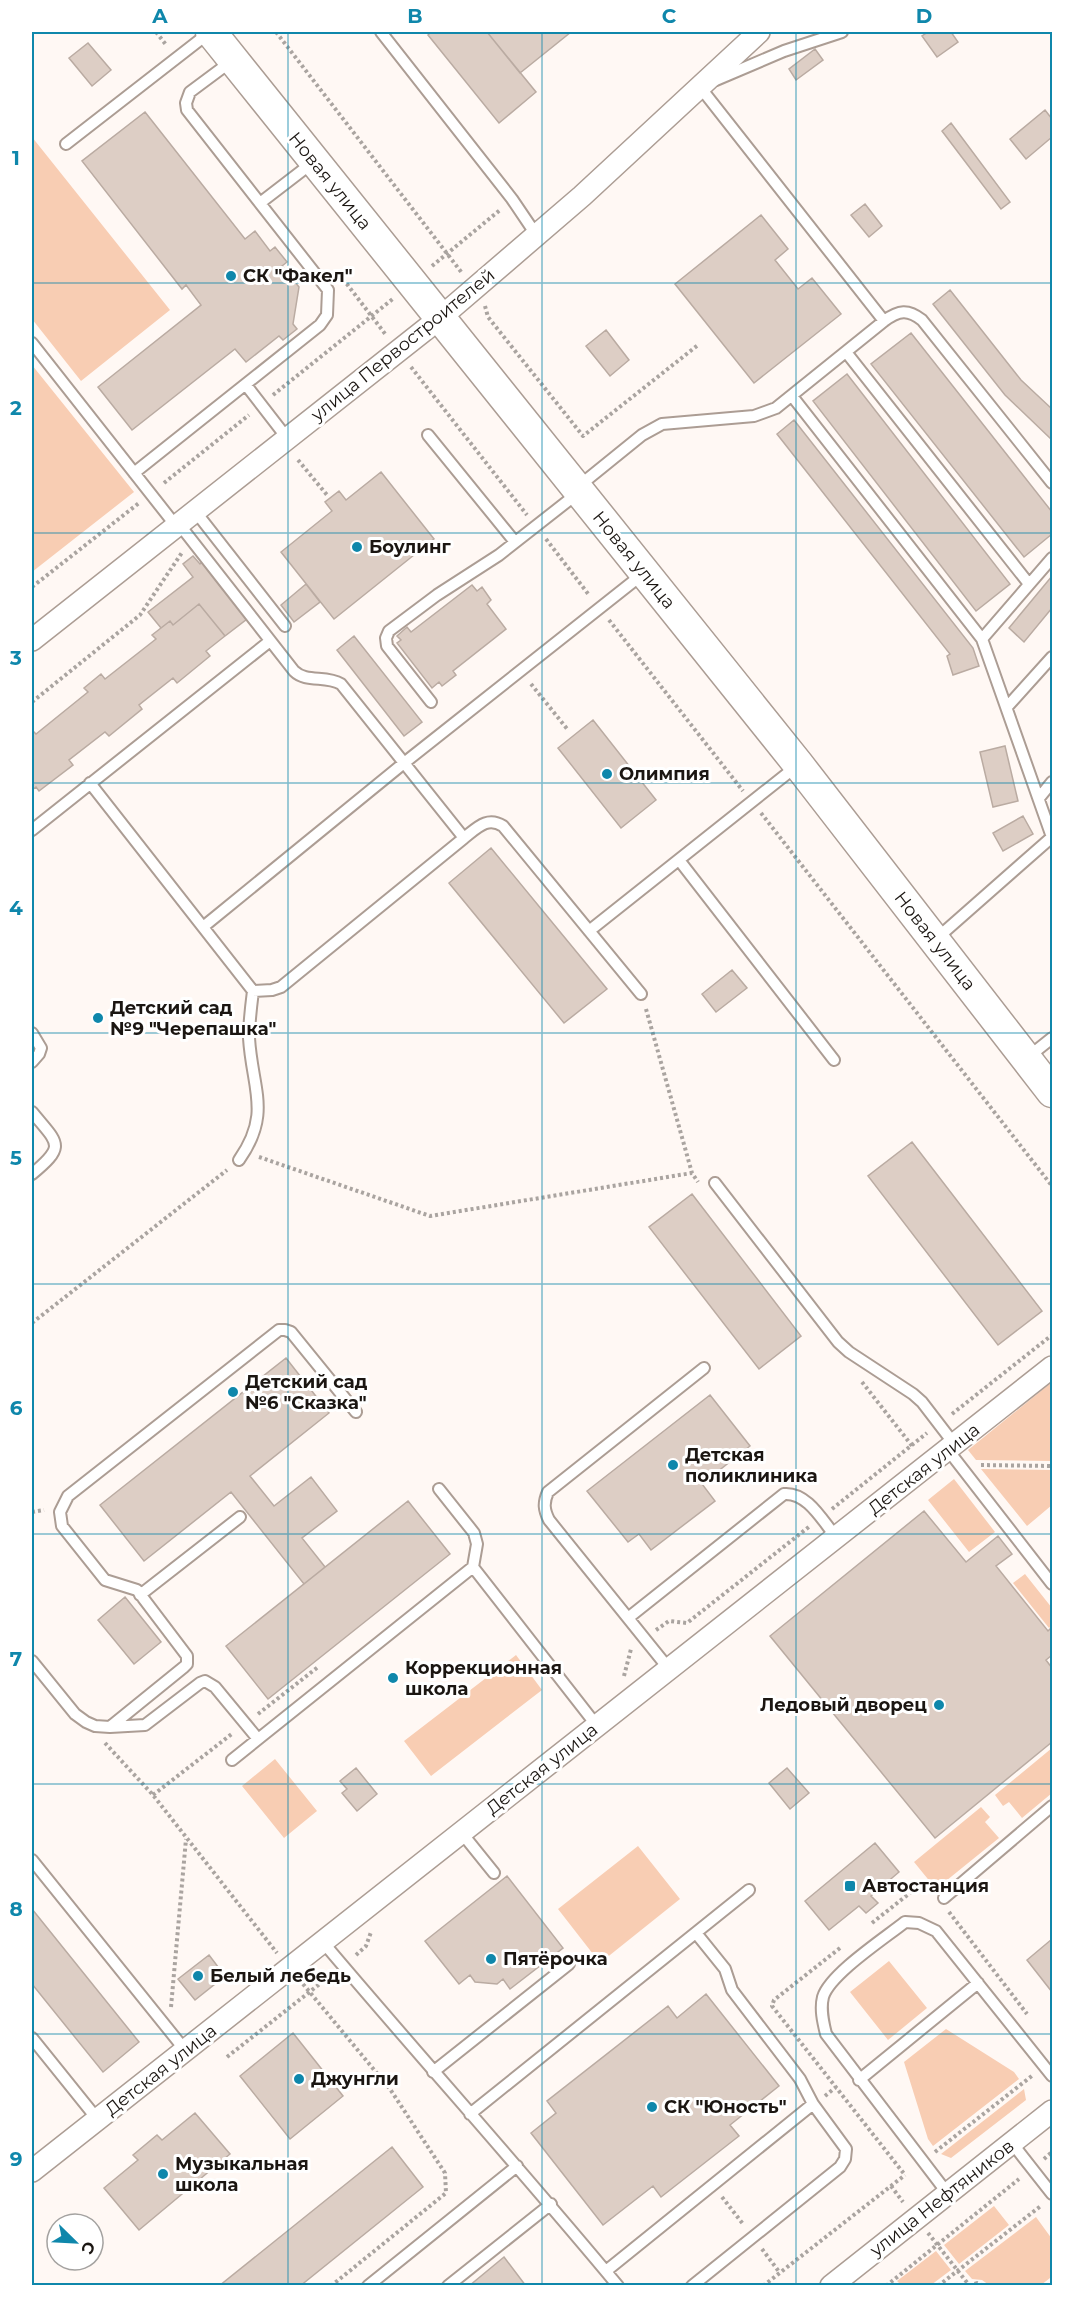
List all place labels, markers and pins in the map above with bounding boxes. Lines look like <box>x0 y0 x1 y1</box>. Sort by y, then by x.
place label: СК "Факел" <box>243 265 353 287</box>
marker: СК "Факел" <box>224 269 238 283</box>
place label: Боулинг <box>369 536 451 558</box>
marker: Боулинг <box>350 540 364 554</box>
place label: Олимпия <box>619 763 710 785</box>
marker: Олимпия <box>600 767 614 781</box>
place label: Детский сад №9 "Черепашка" <box>110 997 276 1040</box>
marker: Детский сад №9 "Черепашка" <box>91 1011 105 1025</box>
place label: Детский сад №6 "Сказка" <box>245 1371 368 1414</box>
marker: Детский сад №6 "Сказка" <box>226 1385 240 1399</box>
place label: Детская поликлиника <box>685 1444 818 1487</box>
marker: Детская поликлиника <box>666 1458 680 1472</box>
place label: Коррекционная школа <box>405 1657 562 1700</box>
marker: Коррекционная школа <box>386 1671 400 1685</box>
place label: Ледовый дворец <box>760 1694 927 1716</box>
marker: Ледовый дворец <box>932 1698 946 1712</box>
place label: Автостанция <box>862 1875 989 1897</box>
marker: Автостанция <box>843 1879 857 1893</box>
place label: Пятёрочка <box>503 1948 608 1970</box>
marker: Пятёрочка <box>484 1952 498 1966</box>
place label: Белый лебедь <box>210 1965 351 1987</box>
marker: Белый лебедь <box>191 1969 205 1983</box>
place label: Джунгли <box>311 2068 399 2090</box>
marker: Джунгли <box>292 2072 306 2086</box>
place label: СК "Юность" <box>664 2096 787 2118</box>
marker: СК "Юность" <box>645 2100 659 2114</box>
place label: Музыкальная школа <box>175 2153 309 2196</box>
marker: Музыкальная школа <box>156 2167 170 2181</box>

